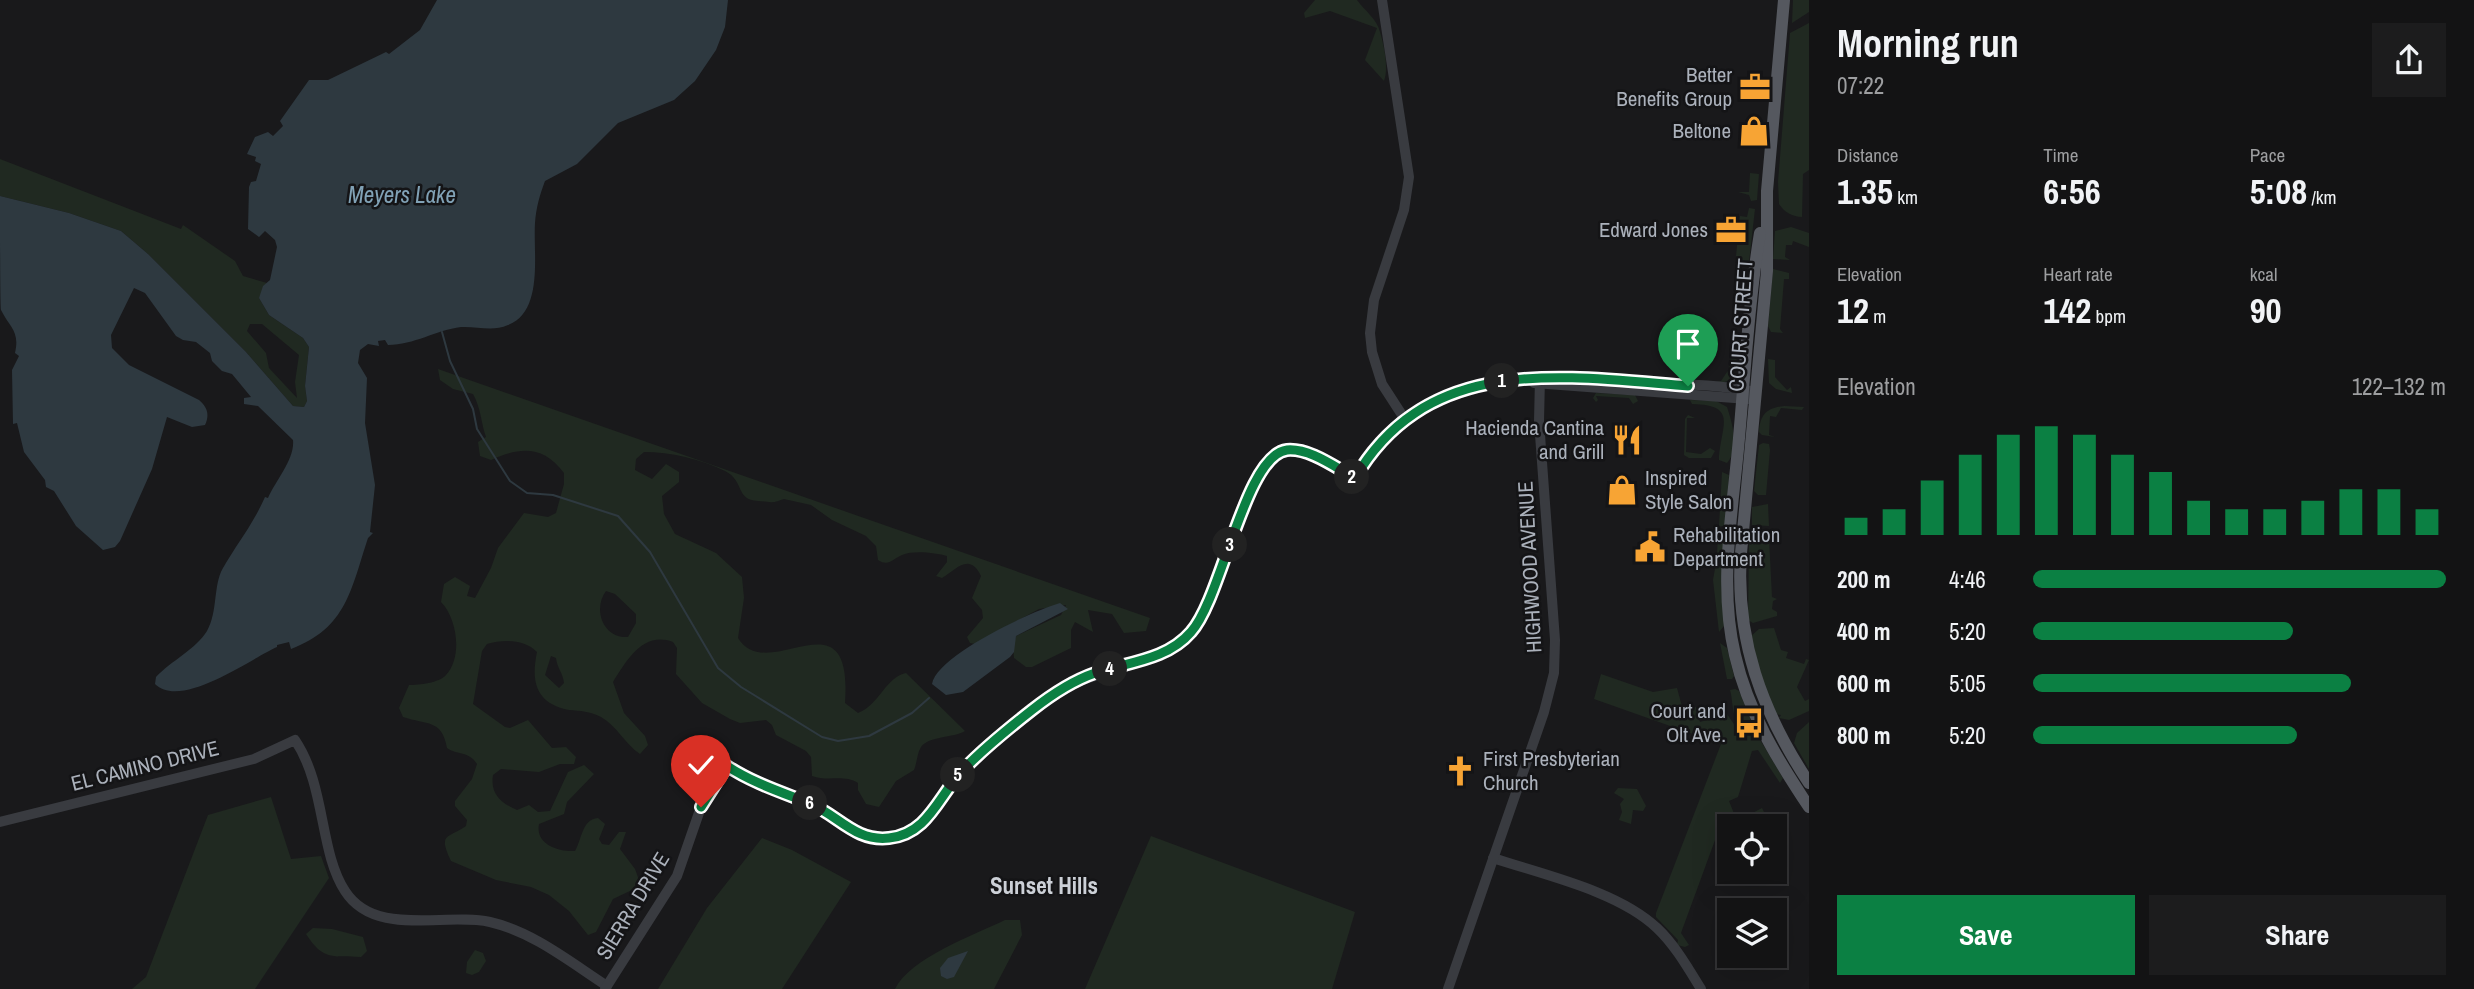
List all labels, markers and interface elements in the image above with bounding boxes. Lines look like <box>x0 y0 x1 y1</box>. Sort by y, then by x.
text: Morning run <box>1837 18 2019 69</box>
button: share <box>2372 23 2446 97</box>
place label: Better Benefits Group <box>1616 60 1732 113</box>
office icon: Better Benefits Group <box>1738 70 1772 104</box>
text: 07:22 <box>1837 70 1884 101</box>
shop icon: Beltone <box>1737 114 1771 148</box>
place label: Beltone <box>1673 116 1731 145</box>
text: Distance <box>1837 142 1898 168</box>
text: Time <box>2043 142 2078 168</box>
text: Pace <box>2250 142 2285 168</box>
text: 1.35 <box>1837 168 1893 215</box>
text: 6:56 <box>2043 168 2101 215</box>
text: 5:08 <box>2250 168 2307 215</box>
water label: Meyers Lake <box>348 179 456 210</box>
text: km <box>1893 184 1918 210</box>
text: /km <box>2307 184 2337 210</box>
office icon: Edward Jones <box>1714 213 1748 247</box>
place label: Edward Jones <box>1599 215 1708 244</box>
street label: COURT STREET <box>1721 257 1760 392</box>
text: Elevation <box>1837 261 1902 287</box>
text: Heart rate <box>2043 261 2113 287</box>
text: kcal <box>2250 261 2277 287</box>
text: 12 <box>1837 287 1869 334</box>
text: 142 <box>2043 287 2091 334</box>
text: 90 <box>2250 287 2282 334</box>
text: m <box>1869 303 1886 329</box>
text: bpm <box>2091 303 2126 329</box>
pin <box>1658 314 1718 386</box>
icon: arrive <box>1669 325 1707 363</box>
pin: 1 <box>1484 364 1520 398</box>
text: 1 <box>1497 367 1506 393</box>
text: Elevation <box>1837 371 1916 402</box>
text: 122–132 m <box>2352 371 2446 402</box>
place label: Hacienda Cantina and Grill <box>1465 413 1604 466</box>
restaurant icon: Hacienda Cantina and Grill <box>1610 423 1644 457</box>
pin: 2 <box>1334 460 1370 494</box>
text: 2 <box>1347 463 1356 489</box>
place label: Inspired Style Salon <box>1645 463 1732 516</box>
shop icon: Inspired Style Salon <box>1605 473 1639 507</box>
street label: HIGHWOOD AVENUE <box>1511 480 1548 654</box>
place label: Rehabilitation Department <box>1673 520 1780 573</box>
pin: 3 <box>1212 528 1248 562</box>
public building icon: Rehabilitation Department <box>1633 530 1667 564</box>
text: 3 <box>1225 531 1234 557</box>
text: 200 m <box>1837 564 1890 595</box>
text: 4:46 <box>1949 564 1986 595</box>
text: 400 m <box>1837 616 1890 647</box>
text: 5:20 <box>1949 616 1986 647</box>
pin: 4 <box>1092 652 1128 686</box>
text: 4 <box>1105 655 1114 681</box>
text: 600 m <box>1837 668 1890 699</box>
text: 5:05 <box>1949 668 1986 699</box>
place label: Court and Olt Ave. <box>1650 696 1726 749</box>
bus stop icon: Court and Olt Ave. <box>1732 706 1766 740</box>
text: 800 m <box>1837 720 1890 751</box>
text: 5:20 <box>1949 720 1986 751</box>
street label: EL CAMINO DRIVE <box>68 733 222 798</box>
pin <box>671 735 731 807</box>
place label: First Presbyterian Church <box>1483 744 1620 797</box>
icon: check <box>682 746 720 784</box>
church icon: First Presbyterian Church <box>1443 754 1477 788</box>
pin: 5 <box>940 758 976 792</box>
text: 5 <box>953 761 962 787</box>
pin: 6 <box>792 786 828 820</box>
text: 6 <box>805 789 814 815</box>
map controls <box>1717 814 1787 968</box>
button: locate <box>1717 814 1787 884</box>
street label: SIERRA DRIVE <box>589 847 676 965</box>
district label: Sunset Hills <box>990 870 1098 901</box>
button: Save <box>1837 895 2135 975</box>
button: Share <box>2149 895 2446 975</box>
button: layers <box>1717 898 1787 968</box>

